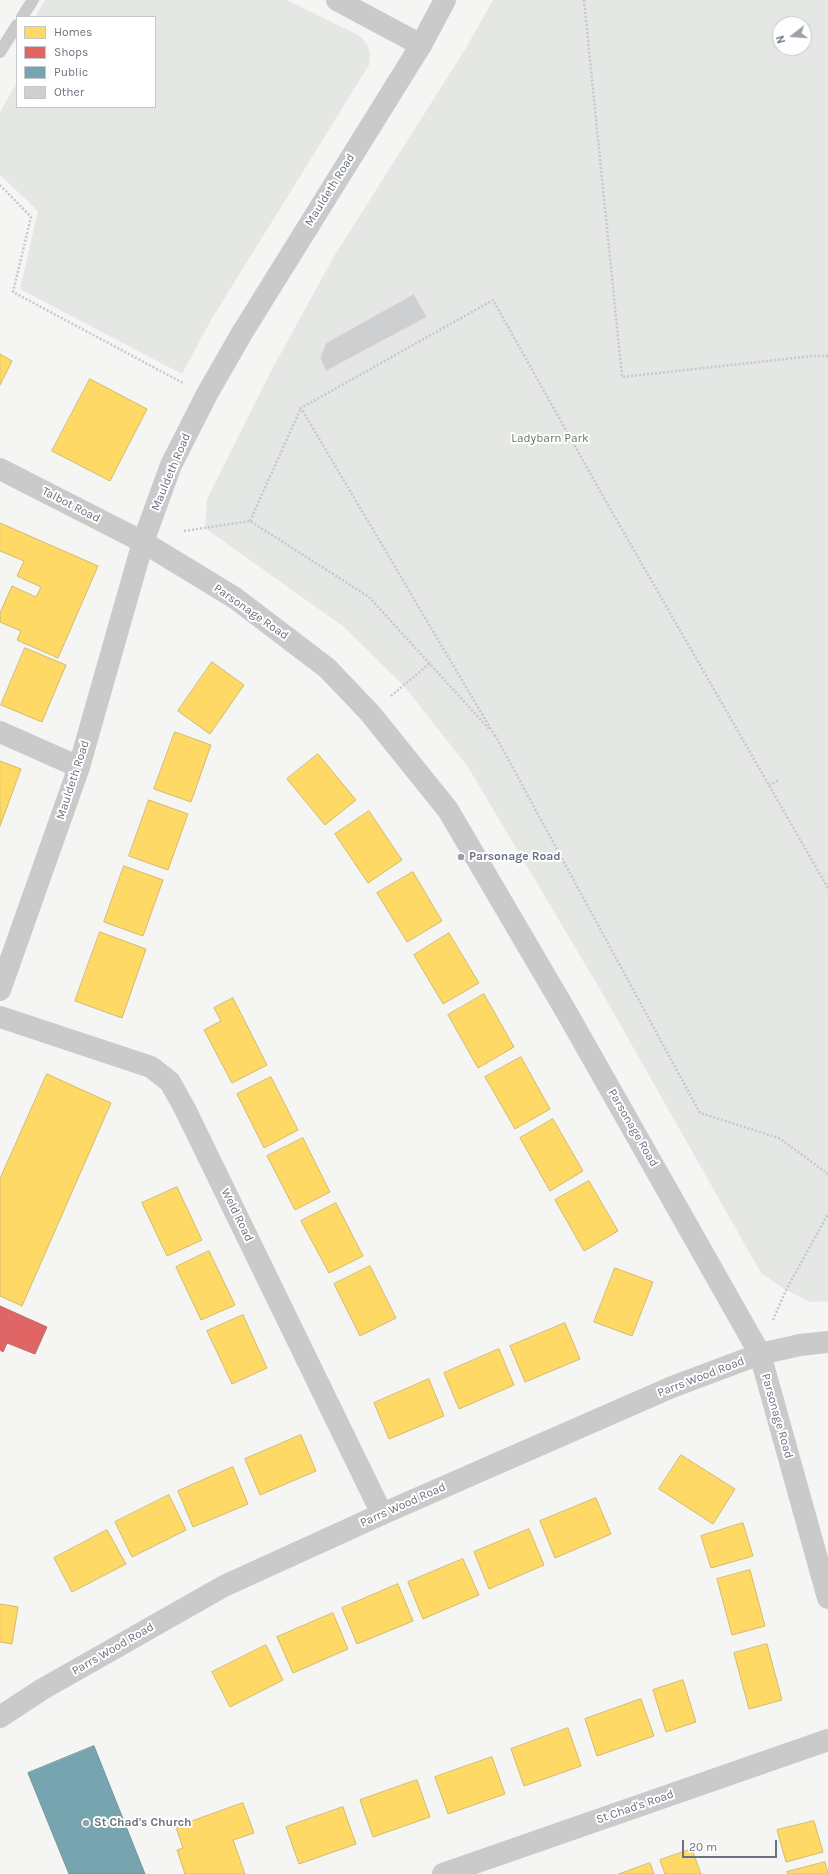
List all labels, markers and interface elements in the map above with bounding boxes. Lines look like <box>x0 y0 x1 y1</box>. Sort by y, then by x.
legend <box>16 16 156 108</box>
north arrow <box>772 16 812 56</box>
text: Homes <box>54 25 92 39</box>
text: N <box>774 34 788 45</box>
text: Shops <box>54 45 88 59</box>
text: Public <box>54 65 88 79</box>
text: Other <box>54 85 84 99</box>
street label: Mauldeth Road <box>302 151 358 229</box>
street label: Mauldeth Road <box>148 431 194 513</box>
park label: Ladybarn Park <box>511 432 589 446</box>
street label: Talbot Road <box>39 484 103 526</box>
street label: Parsonage Road <box>211 581 291 643</box>
street label: Mauldeth Road <box>53 738 93 822</box>
place label: Parsonage Road <box>469 850 561 864</box>
marker: Parsonage Road <box>456 852 466 862</box>
street label: Parsonage Road <box>605 1086 661 1170</box>
street label: Weld Road <box>218 1186 256 1244</box>
street label: Parrs Wood Road <box>655 1354 747 1400</box>
street label: Parsonage Road <box>758 1372 796 1460</box>
street label: Parrs Wood Road <box>358 1480 448 1530</box>
street label: Parrs Wood Road <box>70 1620 156 1678</box>
street label: St Chad's Road <box>594 1787 676 1827</box>
place label: St Chad's Church <box>94 1816 192 1830</box>
marker: St Chad's Church <box>81 1818 91 1828</box>
scale bar <box>684 1832 779 1858</box>
text: 20 m <box>689 1840 717 1854</box>

